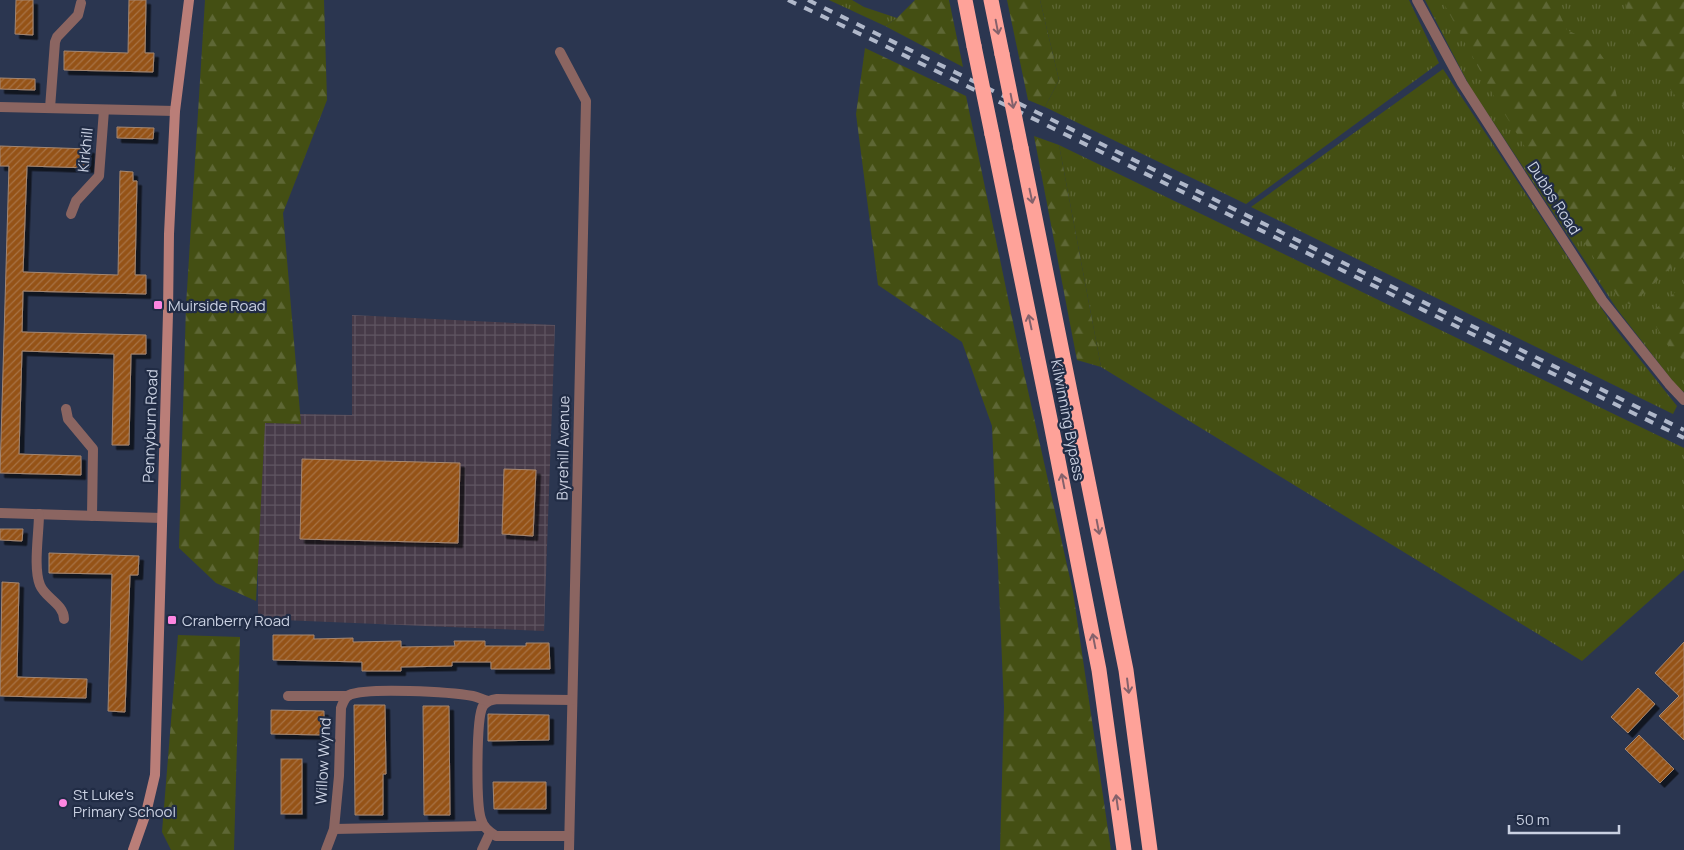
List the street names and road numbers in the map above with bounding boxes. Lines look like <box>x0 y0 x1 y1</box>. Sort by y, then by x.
street label: Kirkhill <box>72 127 98 173</box>
street label: Dubbs Road <box>1523 157 1585 239</box>
street label: Kilwinning Bypass <box>1046 358 1090 483</box>
street label: Pennyburn Road <box>138 369 162 483</box>
street label: Byrehill Avenue <box>552 395 574 501</box>
street label: Willow Wynd <box>310 717 336 805</box>

